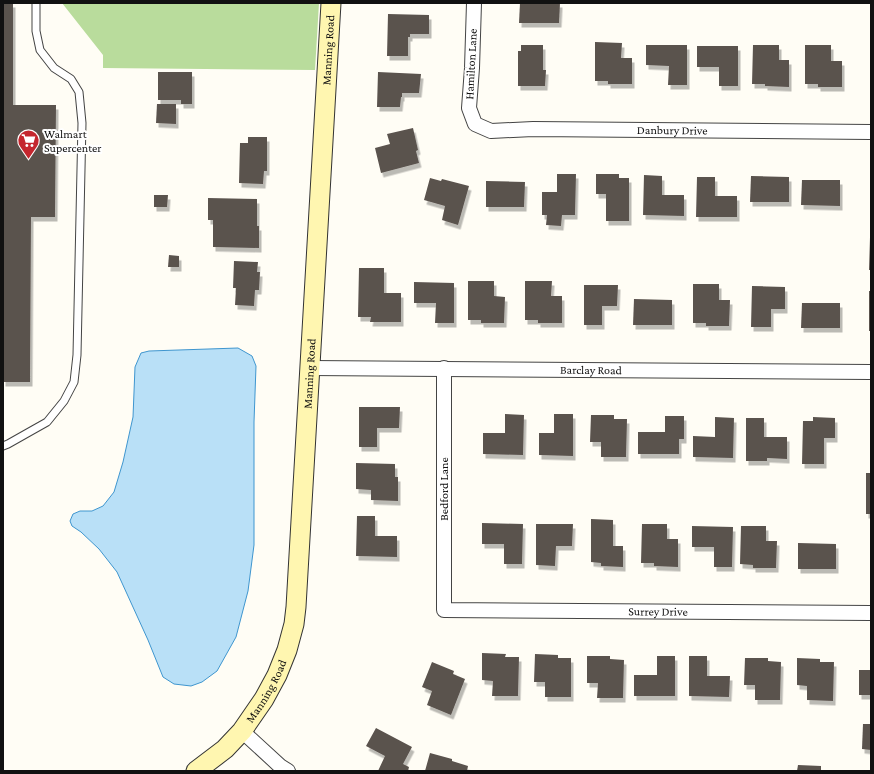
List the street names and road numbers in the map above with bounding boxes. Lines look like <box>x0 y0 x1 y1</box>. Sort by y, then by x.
street label: Manning Road <box>319 14 337 86</box>
street label: Hamilton Lane <box>462 28 480 100</box>
street label: Danbury Drive <box>637 123 708 138</box>
street label: Manning Road <box>300 337 319 409</box>
street label: Barclay Road <box>560 363 623 377</box>
street label: Bedford Lane <box>437 457 451 521</box>
street label: Surrey Drive <box>628 604 688 619</box>
street label: Manning Road <box>243 657 290 725</box>

